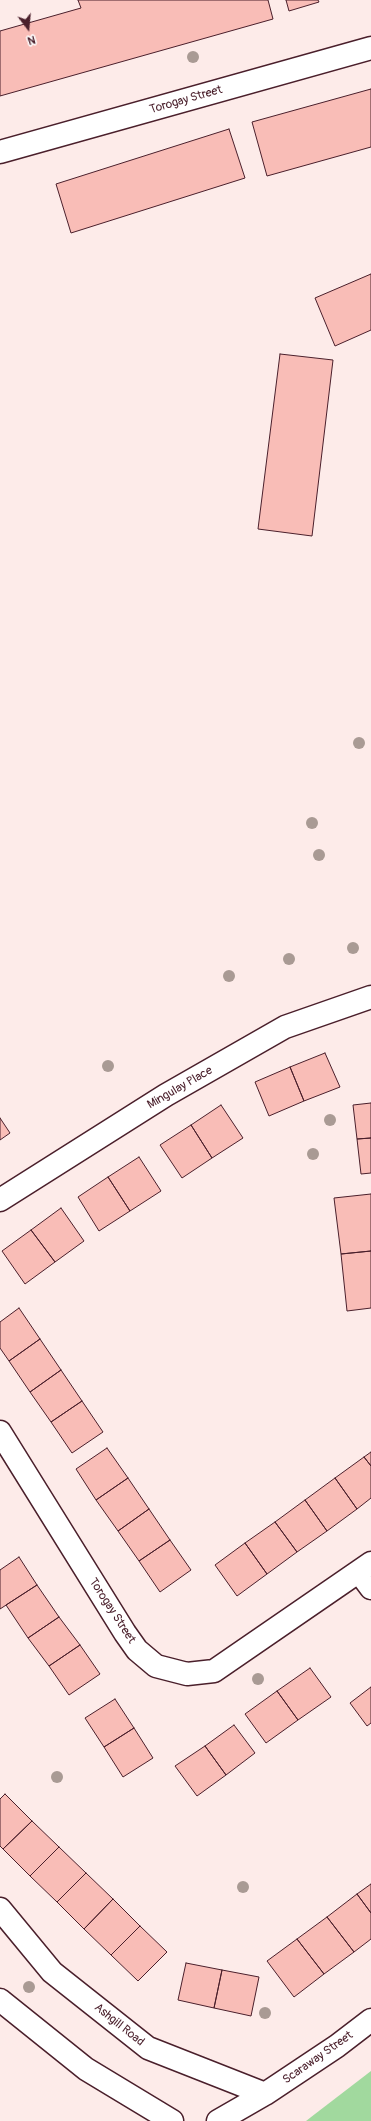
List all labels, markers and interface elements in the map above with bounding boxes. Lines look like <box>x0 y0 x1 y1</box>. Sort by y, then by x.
north arrow <box>8 8 48 48</box>
text: N <box>26 33 37 47</box>
street label: Torogay Street <box>148 83 224 117</box>
street label: Mingulay Place <box>145 1064 215 1112</box>
street label: Torogay Street <box>86 1576 138 1646</box>
street label: Ashgill Road <box>91 2000 147 2050</box>
street label: Scaraway Street <box>280 2028 356 2088</box>

